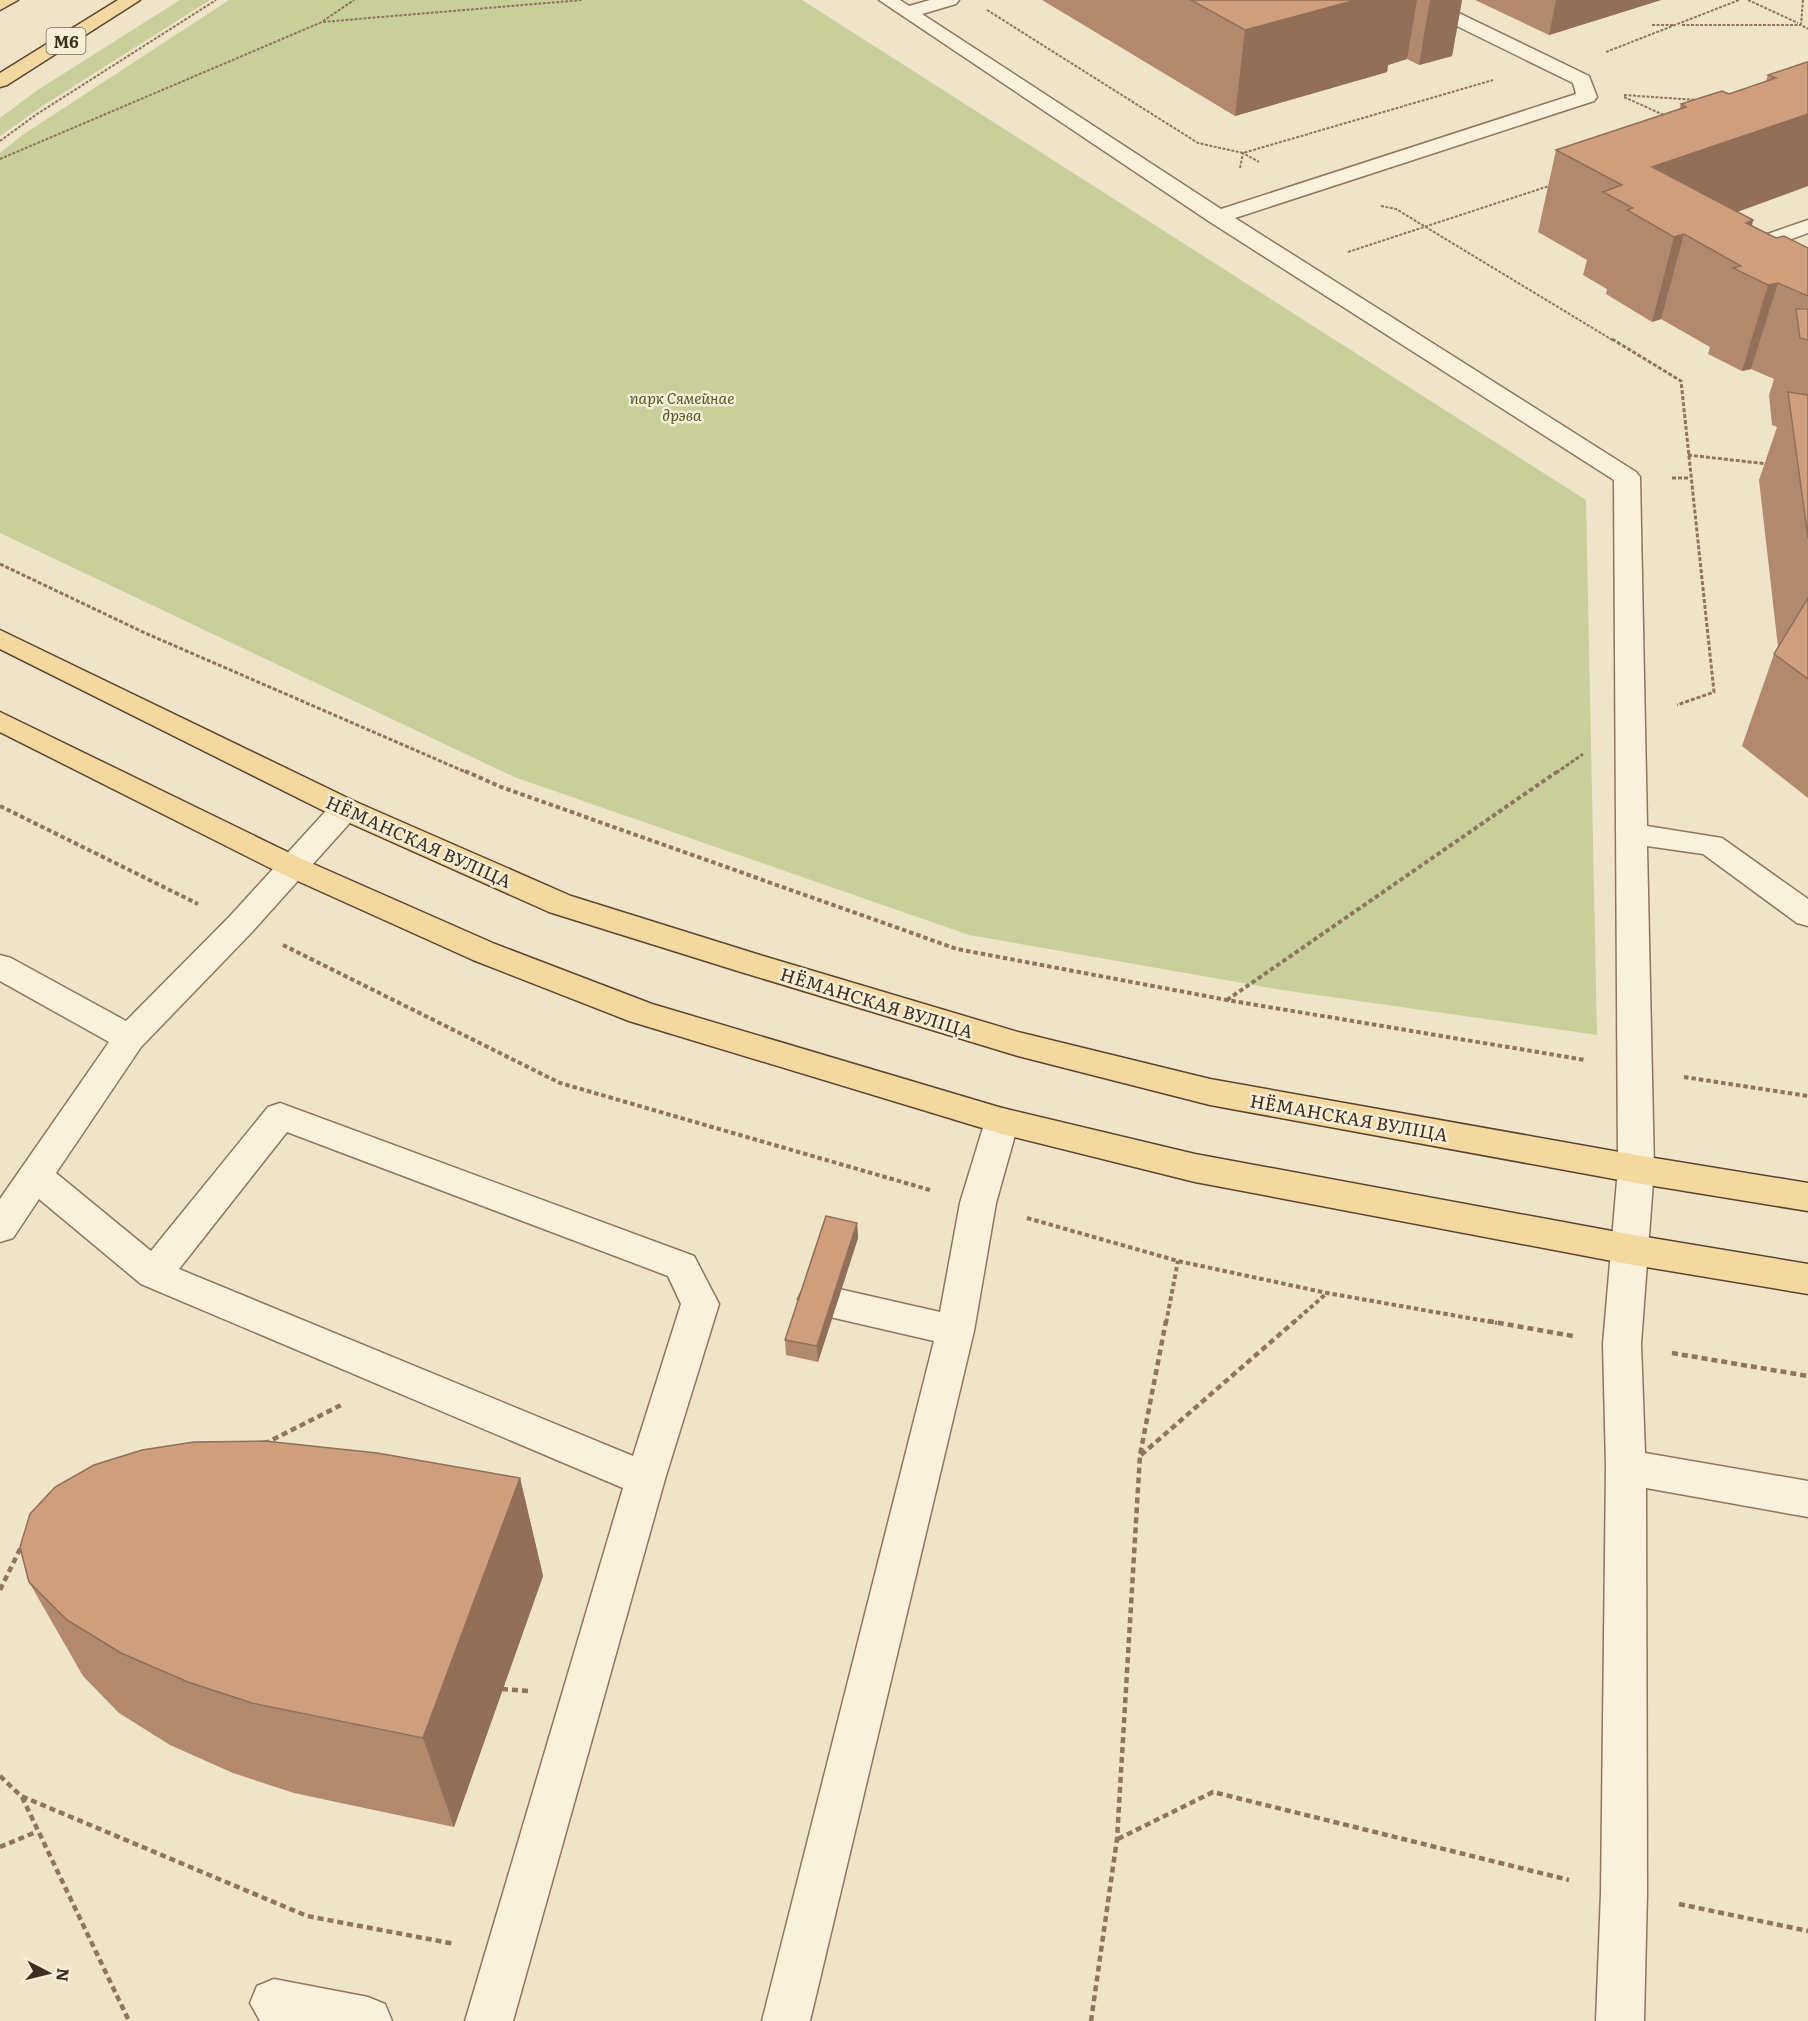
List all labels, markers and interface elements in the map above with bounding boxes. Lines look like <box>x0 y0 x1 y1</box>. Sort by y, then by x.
road number: М6 <box>46 28 86 54</box>
park label: парк Сямейнае дрэва <box>630 386 734 426</box>
street label: НЁМАНСКАЯ ВУЛІЦА <box>322 788 516 894</box>
street label: НЁМАНСКАЯ ВУЛІЦА <box>777 960 977 1044</box>
street label: НЁМАНСКАЯ ВУЛІЦА <box>1248 1086 1450 1148</box>
north arrow <box>18 1943 78 2003</box>
text: N <box>51 1967 77 1983</box>

